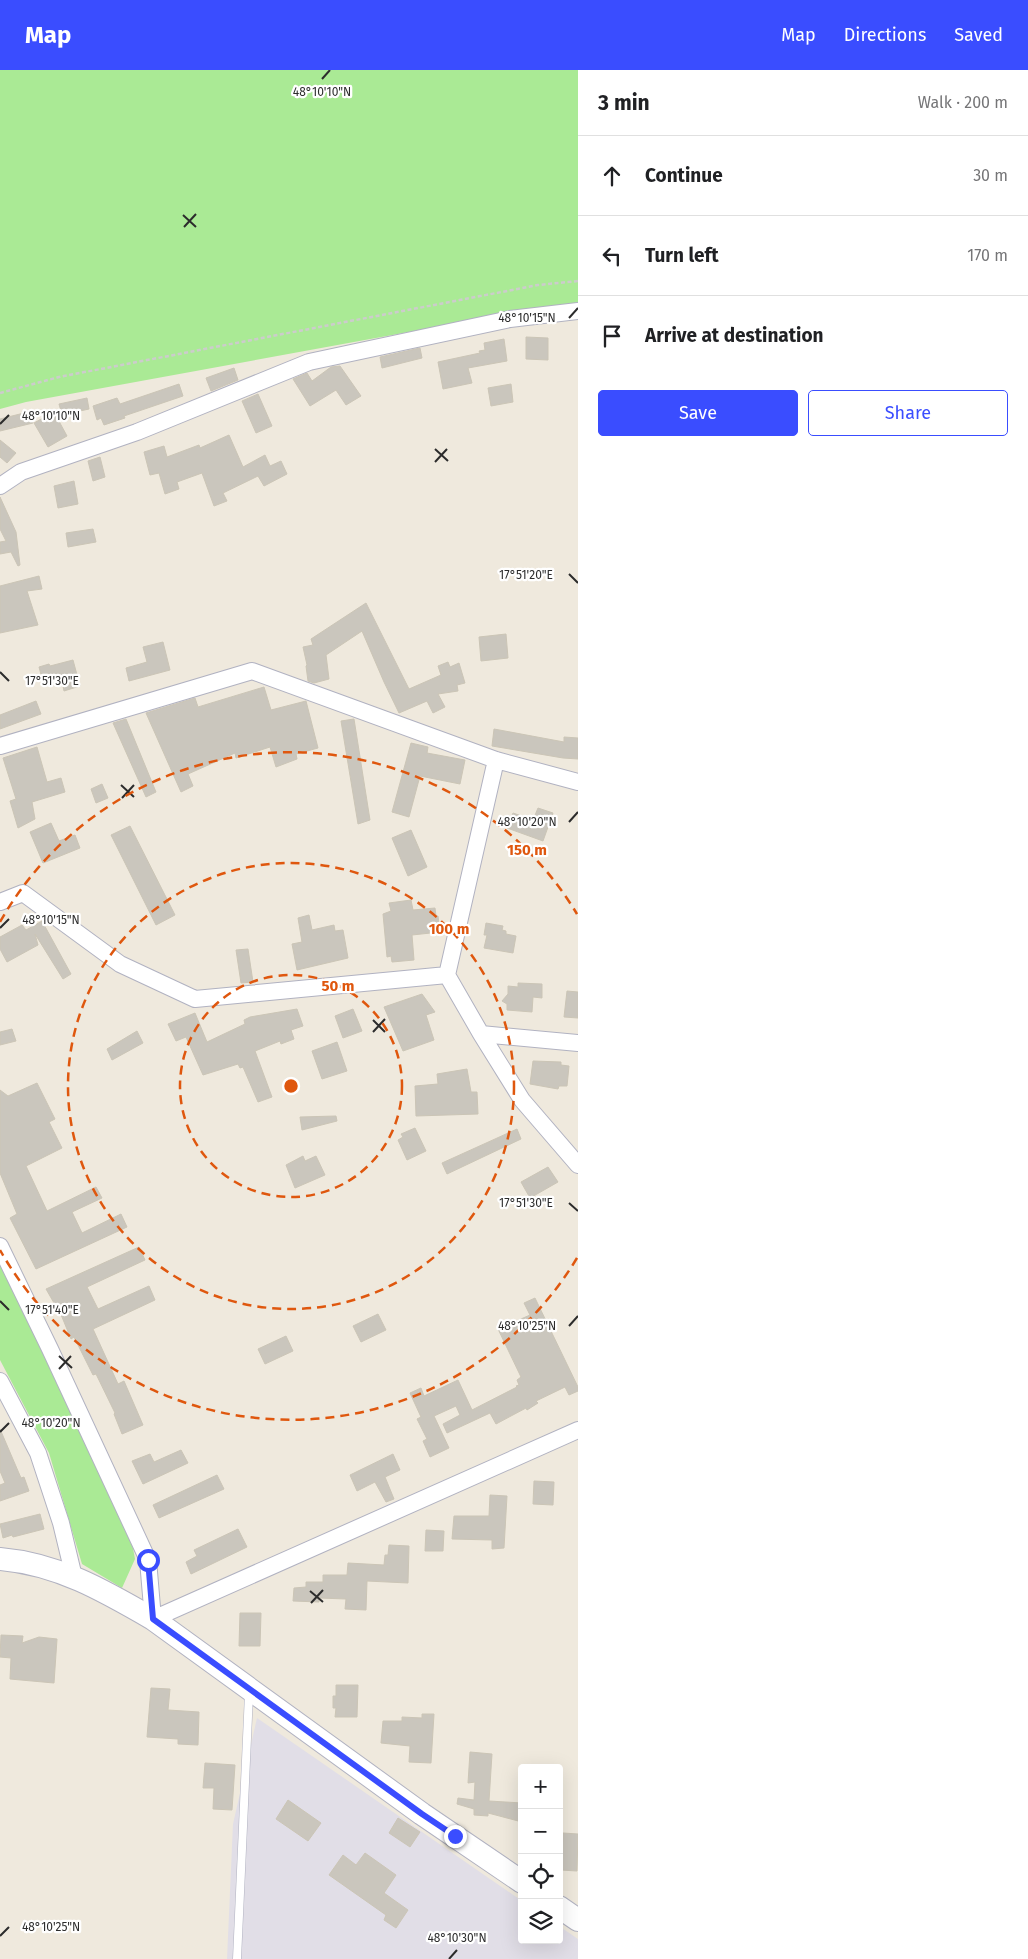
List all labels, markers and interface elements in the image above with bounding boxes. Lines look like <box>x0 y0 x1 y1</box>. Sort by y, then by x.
text: Map <box>25 21 71 49</box>
text: Map <box>781 24 816 46</box>
text: Directions <box>844 24 926 46</box>
text: Saved <box>954 24 1003 46</box>
text: 48°10'10"N <box>293 85 351 99</box>
text: 3 min <box>598 90 650 116</box>
text: Walk · 200 m <box>918 93 1008 112</box>
icon: ahead <box>598 162 626 190</box>
text: Continue <box>645 164 723 187</box>
text: 30 m <box>973 166 1008 185</box>
icon: left <box>598 242 626 270</box>
text: Turn left <box>645 244 719 267</box>
text: 170 m <box>967 246 1008 265</box>
text: 48°10'15"N <box>498 311 556 325</box>
icon: arrive <box>598 322 626 350</box>
text: Arrive at destination <box>645 324 824 347</box>
button: Save <box>598 390 798 436</box>
button: Share <box>808 390 1008 436</box>
text: 48°10'10"N <box>22 409 80 423</box>
text: 17°51'20"E <box>499 568 553 582</box>
text: 17°51'30"E <box>25 674 79 688</box>
text: 48°10'20"N <box>497 815 557 829</box>
text: 150 m <box>507 841 547 859</box>
text: 48°10'15"N <box>22 913 80 927</box>
text: 100 m <box>429 920 469 938</box>
text: 50 m <box>321 977 355 995</box>
centre of rings <box>282 1077 300 1095</box>
text: 17°51'30"E <box>499 1196 553 1210</box>
text: 17°51'40"E <box>25 1303 79 1317</box>
text: 48°10'25"N <box>498 1319 556 1333</box>
text: 48°10'20"N <box>21 1416 81 1430</box>
route start <box>137 1549 160 1572</box>
map controls <box>518 1764 563 1944</box>
button: + <box>518 1764 563 1809</box>
button: − <box>518 1809 563 1854</box>
route end <box>444 1825 467 1848</box>
button: locate <box>518 1854 563 1899</box>
button: layers <box>518 1899 563 1944</box>
text: 48°10'25"N <box>22 1920 80 1934</box>
text: 48°10'30"N <box>427 1931 487 1945</box>

